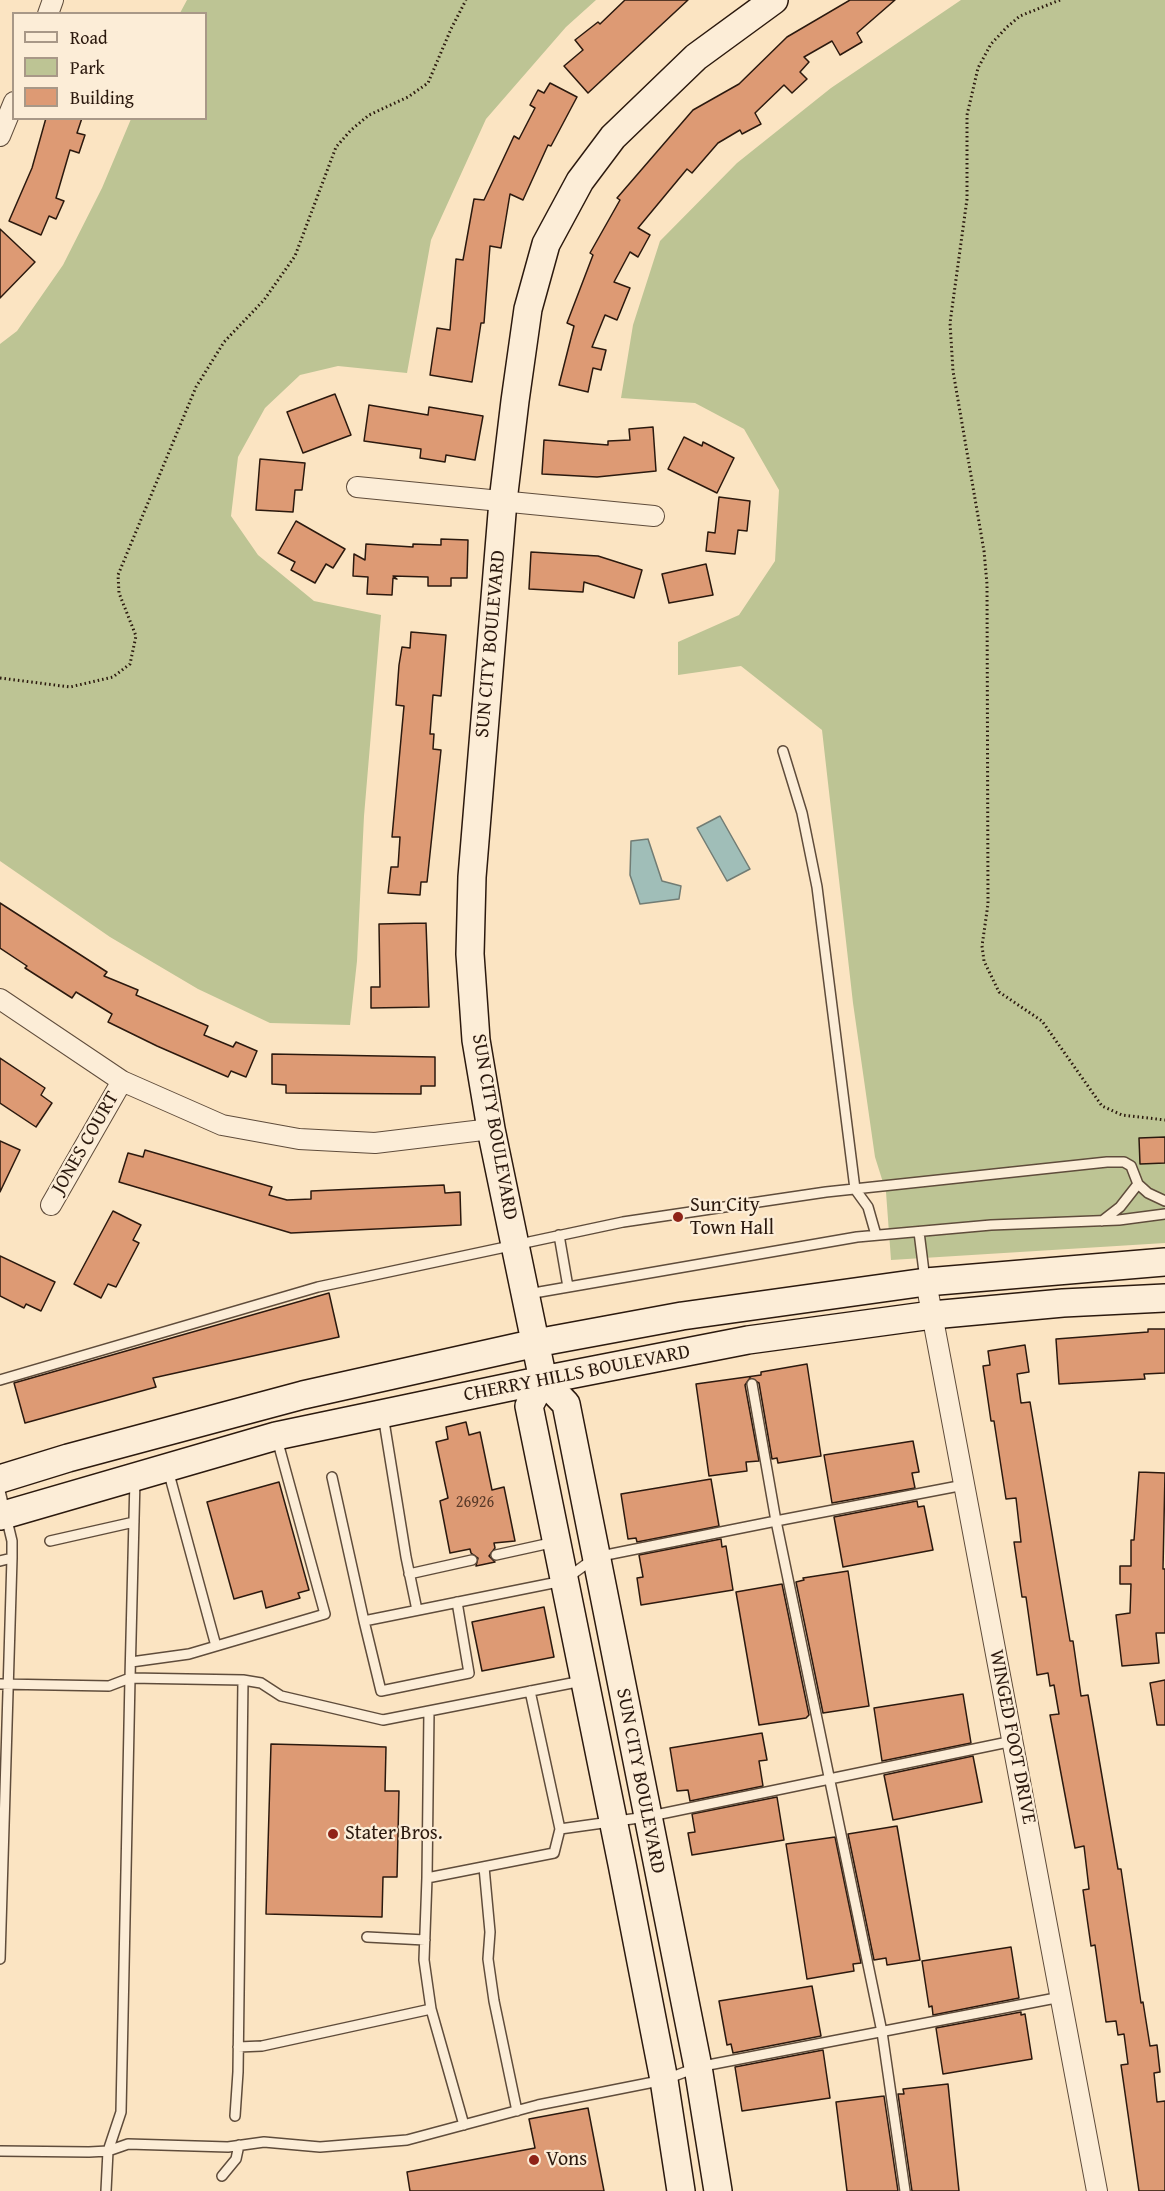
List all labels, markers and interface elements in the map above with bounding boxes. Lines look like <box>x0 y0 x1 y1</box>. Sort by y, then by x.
legend <box>12 12 207 120</box>
text: Road <box>70 24 108 51</box>
text: Park <box>70 54 105 81</box>
text: Building <box>70 84 134 111</box>
street label: SUN CITY BOULEVARD <box>471 549 511 739</box>
street label: SUN CITY BOULEVARD <box>466 1032 522 1222</box>
street label: JONES COURT <box>47 1087 125 1199</box>
place label: Sun City Town Hall <box>690 1194 774 1241</box>
marker: Sun City Town Hall <box>671 1210 685 1224</box>
street label: CHERRY HILLS BOULEVARD <box>462 1340 692 1408</box>
house number: 26926 <box>456 1493 494 1513</box>
street label: WINGED FOOT DRIVE <box>983 1648 1041 1826</box>
street label: SUN CITY BOULEVARD <box>610 1686 670 1876</box>
place label: Stater Bros. <box>345 1822 443 1846</box>
marker: Stater Bros. <box>326 1827 340 1841</box>
place label: Vons <box>546 2148 587 2172</box>
marker: Vons <box>527 2153 541 2167</box>

